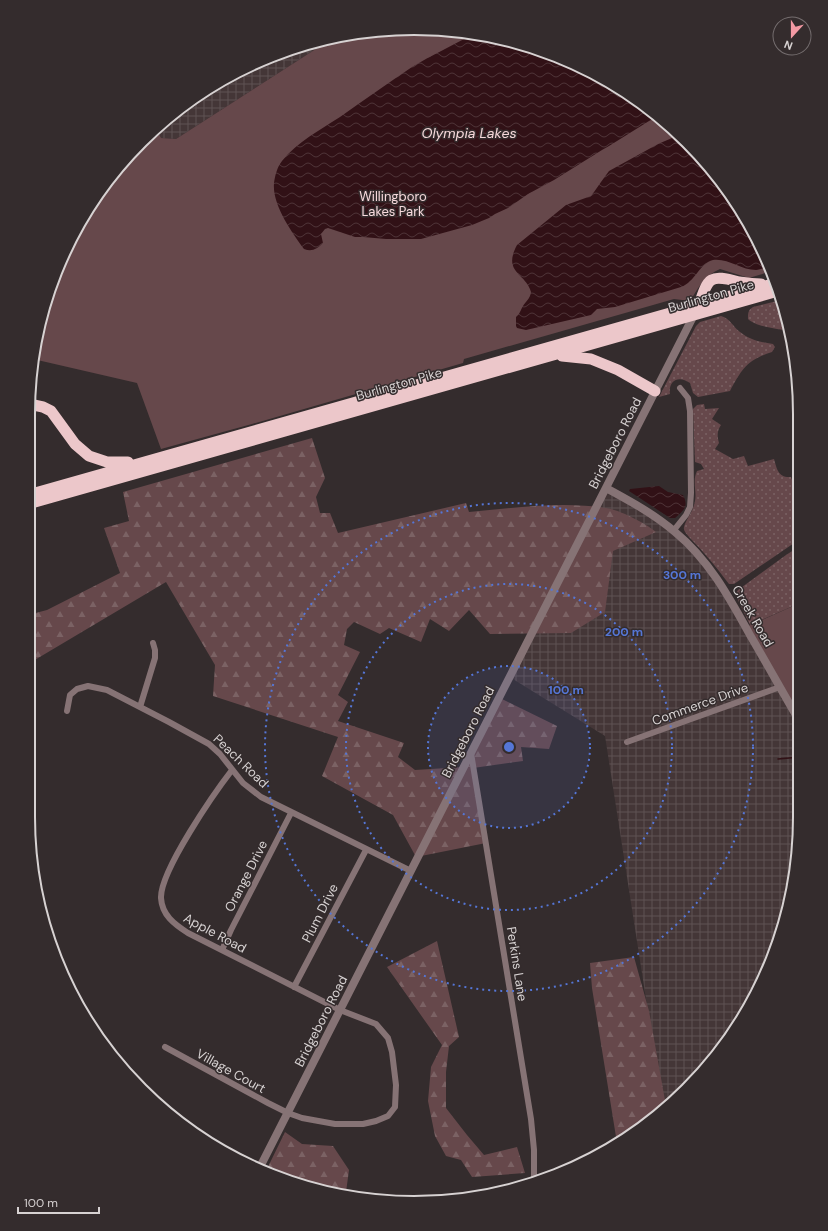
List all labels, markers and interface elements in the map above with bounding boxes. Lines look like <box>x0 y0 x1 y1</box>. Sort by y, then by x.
north arrow <box>772 16 812 56</box>
text: N <box>782 37 795 53</box>
water label: Olympia Lakes <box>421 124 517 142</box>
park label: Willingboro Lakes Park <box>359 188 427 220</box>
street label: Burlington Pike <box>666 276 756 316</box>
street label: Burlington Pike <box>354 364 444 404</box>
street label: Bridgeboro Road <box>585 395 645 491</box>
text: 300 m <box>663 567 701 583</box>
street label: Creek Road <box>728 582 778 650</box>
text: 200 m <box>605 624 643 640</box>
street label: Commerce Drive <box>650 679 750 729</box>
text: 100 m <box>548 682 584 698</box>
street label: Bridgeboro Road <box>438 684 498 780</box>
street label: Peach Road <box>210 730 272 792</box>
centre of rings <box>502 740 516 754</box>
street label: Orange Drive <box>221 837 271 915</box>
street label: Plum Drive <box>298 881 342 945</box>
street label: Apple Road <box>181 909 249 957</box>
street label: Perkins Lane <box>503 926 531 1002</box>
street label: Bridgeboro Road <box>291 973 351 1069</box>
street label: Village Court <box>193 1045 269 1097</box>
scale bar <box>18 1189 99 1215</box>
text: 100 m <box>24 1195 58 1211</box>

